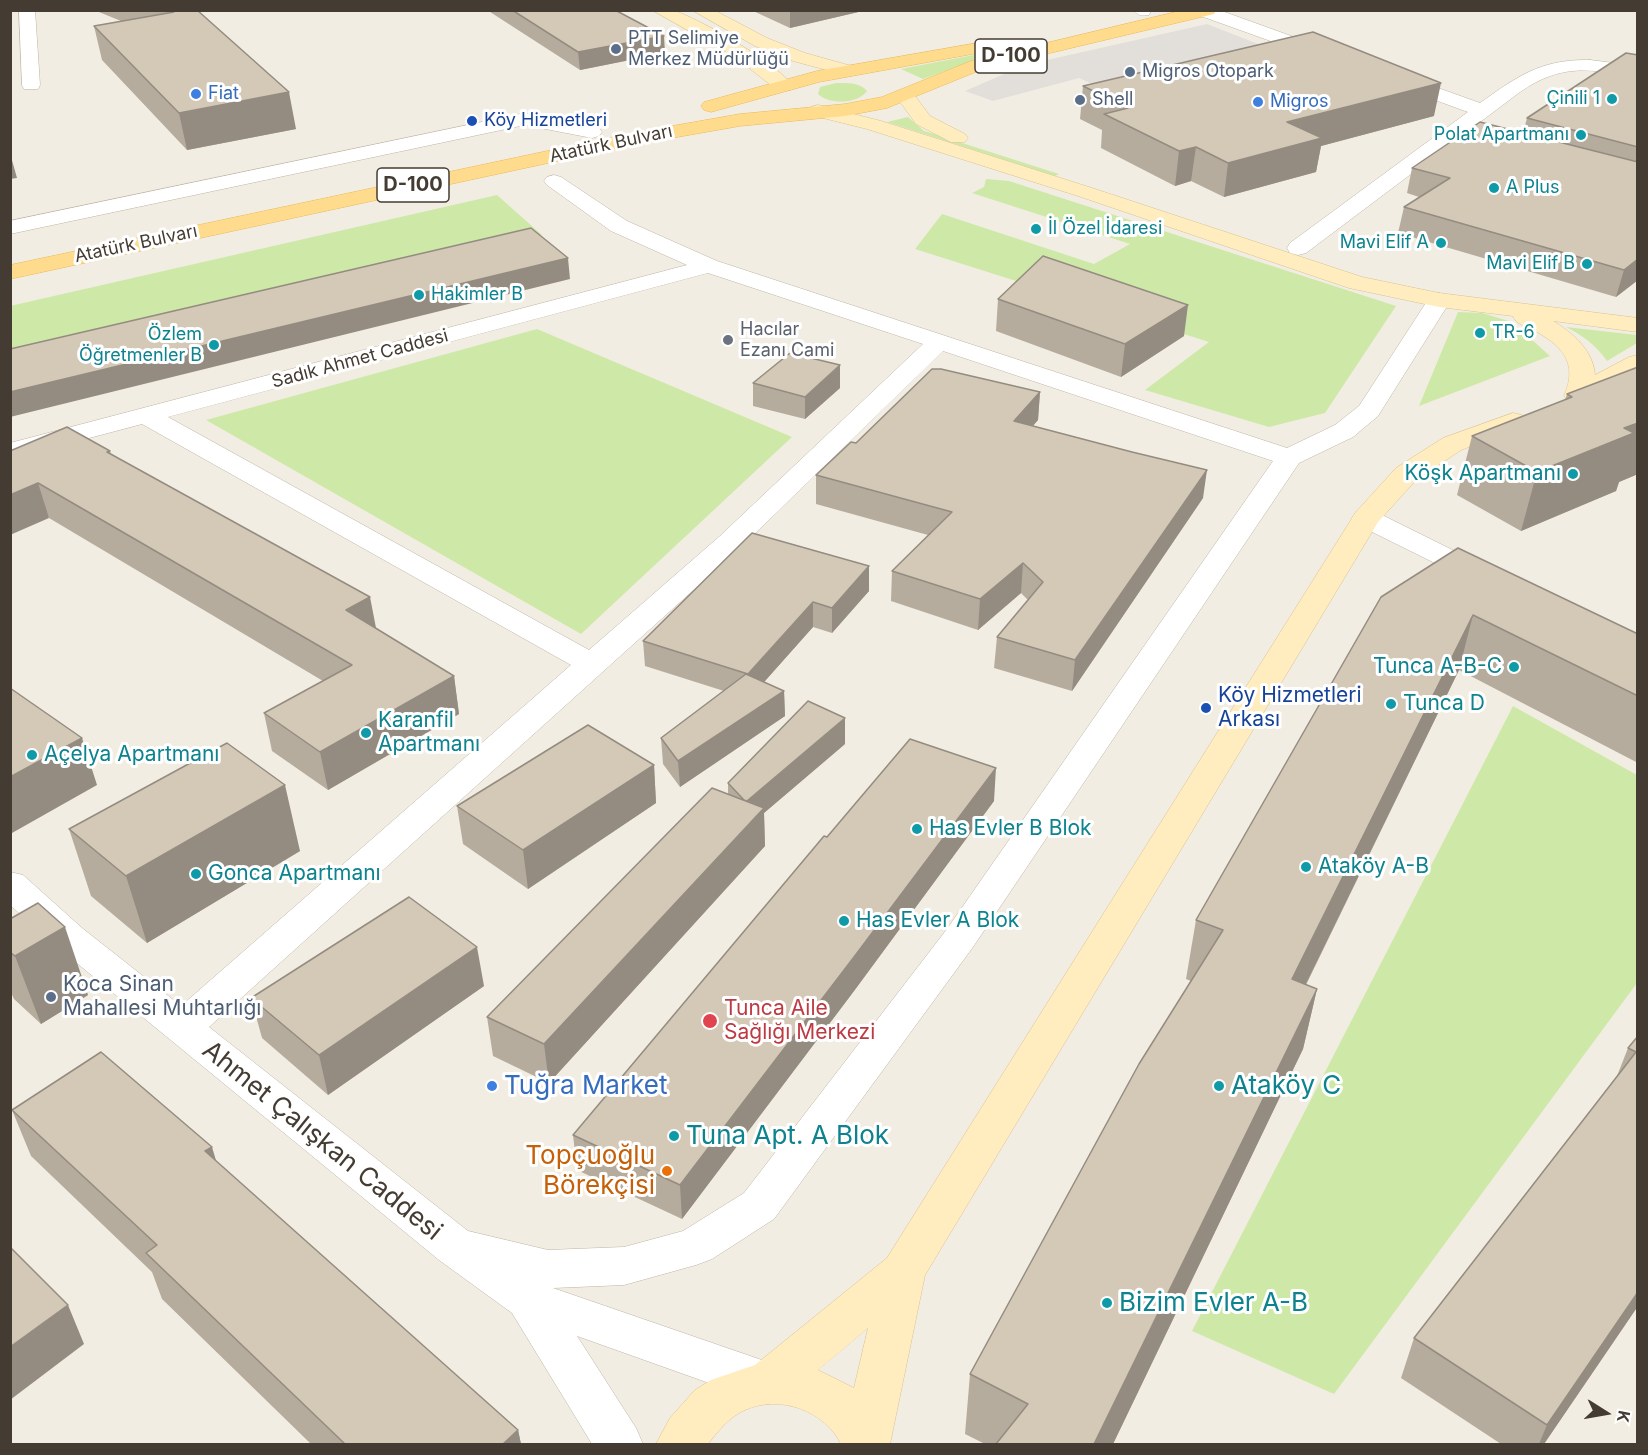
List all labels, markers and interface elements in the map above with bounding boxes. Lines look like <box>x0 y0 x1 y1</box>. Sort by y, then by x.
place label: PTT Selimiye Merkez Müdürlüğü <box>628 28 789 70</box>
road number: D-100 <box>975 39 1047 73</box>
marker: PTT Selimiye Merkez Müdürlüğü <box>609 42 623 56</box>
place label: Migros Otopark <box>1142 61 1274 83</box>
marker: Migros Otopark <box>1123 65 1137 79</box>
place label: Fiat <box>208 83 239 105</box>
marker: Fiat <box>189 87 203 101</box>
place label: Çinili 1 <box>1546 88 1600 110</box>
place label: Shell <box>1092 89 1133 111</box>
place label: Migros <box>1270 91 1328 113</box>
marker: Çinili 1 <box>1605 92 1619 106</box>
marker: Shell <box>1073 93 1087 107</box>
marker: Migros <box>1251 95 1265 109</box>
place label: Köy Hizmetleri <box>484 110 607 132</box>
marker: Köy Hizmetleri <box>465 114 479 128</box>
street label: Atatürk Bulvarı <box>548 120 674 168</box>
place label: Polat Apartmanı <box>1434 124 1569 146</box>
marker: Polat Apartmanı <box>1574 128 1588 142</box>
road number: D-100 <box>377 168 449 202</box>
place label: A Plus <box>1506 177 1559 199</box>
marker: A Plus <box>1487 181 1501 195</box>
place label: İl Özel İdaresi <box>1048 218 1162 240</box>
street label: Atatürk Bulvarı <box>73 220 199 268</box>
marker: İl Özel İdaresi <box>1029 222 1043 236</box>
place label: Mavi Elif A <box>1340 232 1429 254</box>
marker: Mavi Elif A <box>1434 236 1448 250</box>
place label: Mavi Elif B <box>1486 253 1575 275</box>
marker: Mavi Elif B <box>1580 257 1594 271</box>
place label: Hakimler B <box>431 284 523 306</box>
marker: Hakimler B <box>412 288 426 302</box>
place label: Hacılar Ezanı Cami <box>740 319 834 362</box>
place label: TR-6 <box>1492 322 1535 344</box>
place label: Özlem Öğretmenler B <box>79 324 202 366</box>
street label: Sadık Ahmet Caddesi <box>269 325 451 393</box>
marker: TR-6 <box>1473 326 1487 340</box>
marker: Hacılar Ezanı Cami <box>721 333 735 347</box>
marker: Özlem Öğretmenler B <box>207 338 221 352</box>
place label: Köşk Apartmanı <box>1404 461 1561 487</box>
marker: Köşk Apartmanı <box>1566 467 1580 481</box>
place label: Tunca A-B-C <box>1373 654 1502 680</box>
marker: Tunca A-B-C <box>1507 660 1521 674</box>
place label: Köy Hizmetleri Arkası <box>1218 683 1362 733</box>
place label: Tunca D <box>1403 691 1485 717</box>
marker: Tunca D <box>1384 697 1398 711</box>
marker: Köy Hizmetleri Arkası <box>1199 701 1213 715</box>
place label: Karanfil Apartmanı <box>378 708 480 758</box>
marker: Karanfil Apartmanı <box>359 726 373 740</box>
place label: Açelya Apartmanı <box>44 742 219 768</box>
marker: Açelya Apartmanı <box>25 748 39 762</box>
place label: Has Evler B Blok <box>929 816 1092 842</box>
marker: Has Evler B Blok <box>910 822 924 836</box>
place label: Ataköy A-B <box>1318 854 1429 880</box>
marker: Ataköy A-B <box>1299 860 1313 874</box>
place label: Gonca Apartmanı <box>208 861 381 887</box>
marker: Gonca Apartmanı <box>189 867 203 881</box>
place label: Has Evler A Blok <box>856 908 1019 934</box>
marker: Has Evler A Blok <box>837 914 851 928</box>
place label: Koca Sinan Mahallesi Muhtarlığı <box>63 972 261 1022</box>
marker: Koca Sinan Mahallesi Muhtarlığı <box>44 990 58 1004</box>
place label: Tunca Aile Sağlığı Merkezi <box>724 996 875 1046</box>
marker: Tunca Aile Sağlığı Merkezi <box>701 1012 719 1030</box>
street label: Ahmet Çalışkan Caddesi <box>196 1035 448 1247</box>
place label: Tuğra Market <box>504 1070 668 1102</box>
place label: Ataköy C <box>1231 1070 1341 1102</box>
marker: Tuğra Market <box>485 1079 499 1093</box>
marker: Ataköy C <box>1212 1079 1226 1093</box>
place label: Tuna Apt. A Blok <box>686 1120 889 1152</box>
marker: Tuna Apt. A Blok <box>667 1129 681 1143</box>
place label: Topçuoğlu Börekçisi <box>525 1140 655 1202</box>
marker: Topçuoğlu Börekçisi <box>660 1164 674 1178</box>
place label: Bizim Evler A-B <box>1119 1287 1308 1319</box>
marker: Bizim Evler A-B <box>1100 1296 1114 1310</box>
north arrow <box>1576 1383 1636 1443</box>
text: K <box>1613 1409 1635 1424</box>

